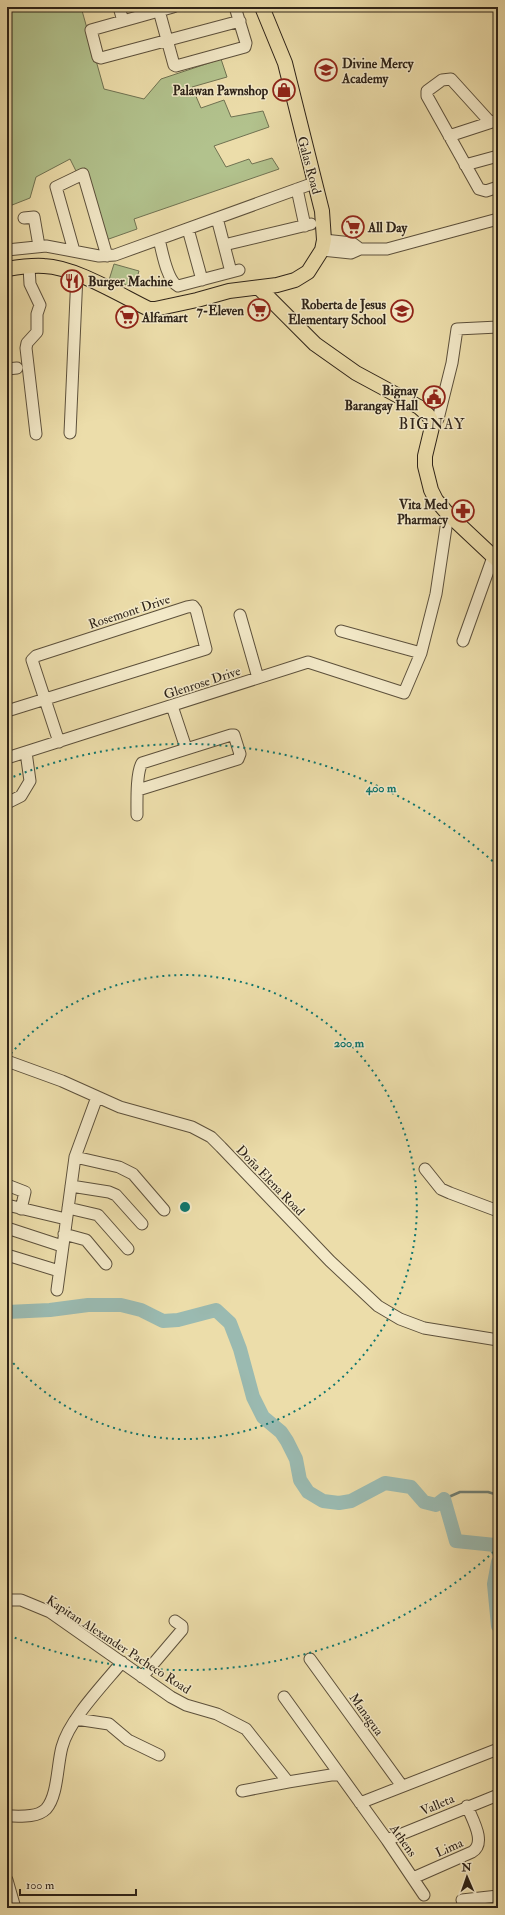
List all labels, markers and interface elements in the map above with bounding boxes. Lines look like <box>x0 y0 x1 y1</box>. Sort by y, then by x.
place label: Divine Mercy Academy <box>341 56 415 88</box>
school or university icon: Divine Mercy Academy <box>313 57 339 83</box>
shop icon: Palawan Pawnshop <box>271 77 297 103</box>
place label: Palawan Pawnshop <box>173 83 268 100</box>
street label: Galas Road <box>294 135 325 197</box>
supermarket icon: All Day <box>340 214 366 240</box>
place label: All Day <box>367 220 408 237</box>
restaurant icon: Burger Machine <box>59 268 85 294</box>
place label: Burger Machine <box>88 274 174 291</box>
supermarket icon: 7-Eleven <box>246 297 272 323</box>
place label: Roberta de Jesus Elementary School <box>288 297 387 329</box>
school or university icon: Roberta de Jesus Elementary School <box>389 298 415 324</box>
place label: 7-Eleven <box>197 303 244 319</box>
supermarket icon: Alfamart <box>114 304 140 330</box>
place label: Alfamart <box>141 310 188 326</box>
place label: Bignay Barangay Hall <box>345 383 419 415</box>
public building icon: Bignay Barangay Hall <box>421 384 447 410</box>
district label: BIGNAY <box>399 415 465 434</box>
place label: Vita Med Pharmacy <box>397 497 449 529</box>
pharmacy icon: Vita Med Pharmacy <box>450 498 476 524</box>
street label: Rosemont Drive <box>86 591 173 633</box>
street label: Glenrose Drive <box>162 663 243 703</box>
text: 400 m <box>365 781 397 796</box>
text: 200 m <box>334 1036 365 1051</box>
street label: Doña Elena Road <box>233 1142 308 1220</box>
centre of rings <box>178 1200 192 1214</box>
street label: Kapitan Alexander Pacheco Road <box>43 1592 194 1699</box>
street label: Managua <box>345 1690 387 1739</box>
street label: Valleta <box>418 1790 457 1819</box>
street label: Athens <box>386 1820 420 1860</box>
street label: Lima <box>433 1835 466 1861</box>
north arrow <box>447 1857 487 1897</box>
text: N <box>461 1861 473 1874</box>
scale bar <box>20 1871 136 1897</box>
text: 100 m <box>26 1878 55 1893</box>

